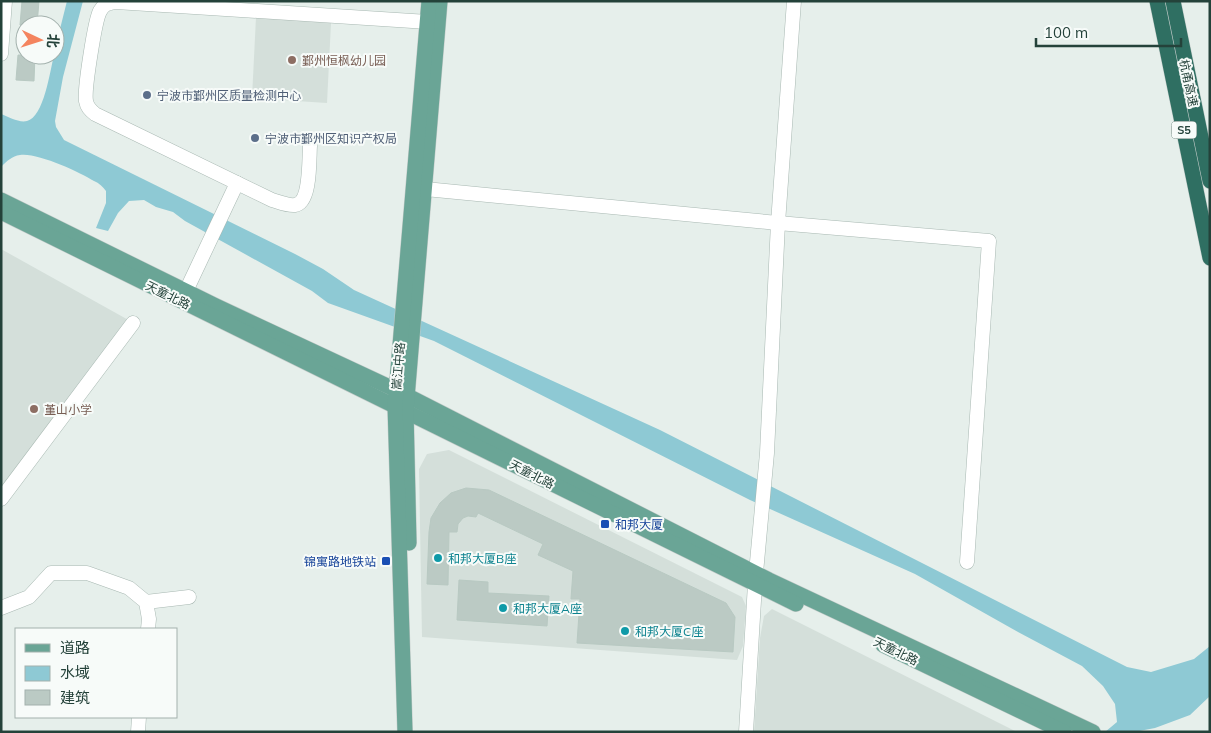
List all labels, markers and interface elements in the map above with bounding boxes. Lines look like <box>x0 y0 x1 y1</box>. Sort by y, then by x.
north arrow <box>15 15 65 65</box>
scale bar <box>1036 15 1181 47</box>
text: 100 m <box>1044 23 1088 42</box>
text: 北 <box>44 33 62 49</box>
place label: 鄞州恒枫幼儿园 <box>302 53 386 68</box>
marker: 鄞州恒枫幼儿园 <box>286 54 298 66</box>
street label: 杭甬高速 <box>1177 58 1201 108</box>
place label: 宁波市鄞州区质量检测中心 <box>157 88 301 103</box>
marker: 宁波市鄞州区质量检测中心 <box>141 89 153 101</box>
road number: S5 <box>1172 122 1196 138</box>
place label: 宁波市鄞州区知识产权局 <box>265 131 397 146</box>
marker: 宁波市鄞州区知识产权局 <box>249 132 261 144</box>
street label: 天童北路 <box>143 278 193 312</box>
street label: 嵩江中路 <box>388 341 408 391</box>
place label: 堇山小学 <box>44 402 92 417</box>
marker: 堇山小学 <box>28 403 40 415</box>
street label: 天童北路 <box>507 456 557 492</box>
place label: 和邦大厦 <box>615 517 663 532</box>
marker: 和邦大厦 <box>599 518 611 530</box>
place label: 和邦大厦B座 <box>448 551 516 566</box>
marker: 和邦大厦B座 <box>432 552 444 564</box>
place label: 锦寓路地铁站 <box>304 554 376 569</box>
marker: 锦寓路地铁站 <box>380 555 392 567</box>
place label: 和邦大厦A座 <box>513 601 582 616</box>
marker: 和邦大厦A座 <box>497 602 509 614</box>
place label: 和邦大厦C座 <box>635 624 703 639</box>
marker: 和邦大厦C座 <box>619 625 631 637</box>
legend <box>15 628 178 718</box>
street label: 天童北路 <box>871 634 921 668</box>
text: 道路 <box>60 638 90 657</box>
text: 水域 <box>60 663 90 682</box>
text: 建筑 <box>60 688 90 707</box>

